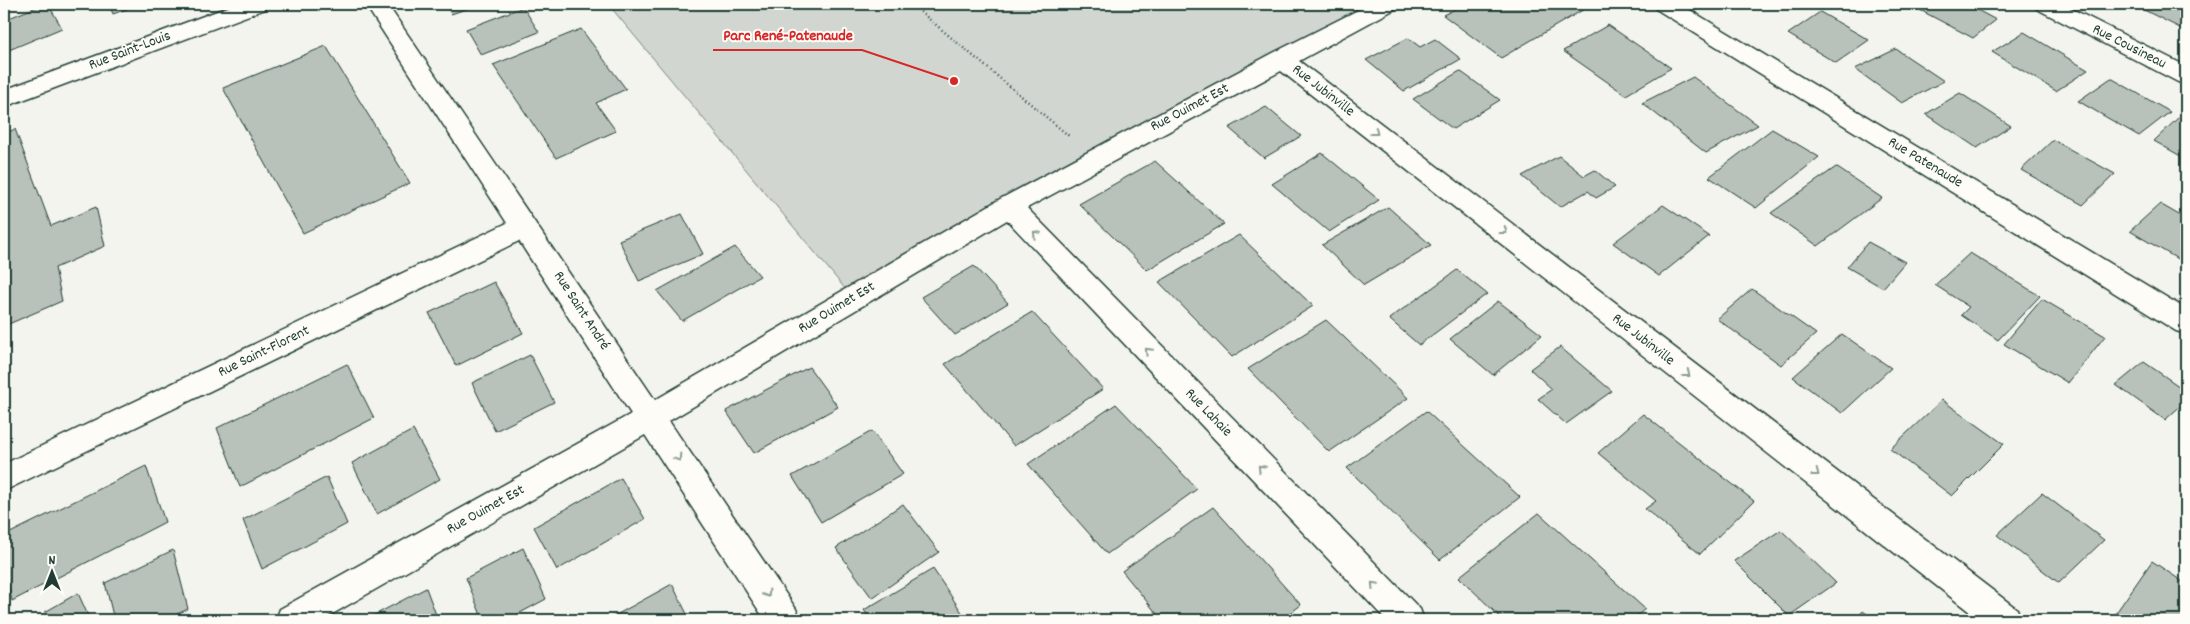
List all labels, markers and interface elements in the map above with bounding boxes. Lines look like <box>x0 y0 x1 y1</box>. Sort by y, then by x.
callout: Parc René-Patenaude <box>713 19 862 50</box>
street label: Rue Cousineau <box>2088 19 2170 75</box>
street label: Rue Saint-Louis <box>86 25 174 77</box>
text: Parc René-Patenaude <box>723 25 853 48</box>
street label: Rue Jubinville <box>1287 59 1359 123</box>
street label: Rue Ouimet Est <box>1147 78 1234 138</box>
one-way arrow <box>1369 126 1378 134</box>
street label: Rue Patenaude <box>1883 132 1967 194</box>
one-way arrow <box>1498 226 1507 234</box>
one-way arrow <box>1033 230 1042 239</box>
street label: Rue Saint André <box>547 267 615 355</box>
street label: Rue Ouimet Est <box>794 276 880 340</box>
street label: Rue Jubinville <box>1607 308 1679 372</box>
street label: Rue Saint-Florent <box>215 320 314 384</box>
one-way arrow <box>1145 348 1154 357</box>
one-way arrow <box>1681 368 1690 376</box>
street label: Rue Lahaie <box>1179 384 1237 443</box>
one-way arrow <box>671 453 681 462</box>
one-way arrow <box>1258 465 1267 474</box>
one-way arrow <box>1810 468 1819 476</box>
street label: Rue Ouimet Est <box>443 479 529 541</box>
north arrow <box>28 546 78 596</box>
text: N <box>49 551 56 571</box>
one-way arrow <box>1370 582 1379 591</box>
one-way arrow <box>760 589 770 598</box>

